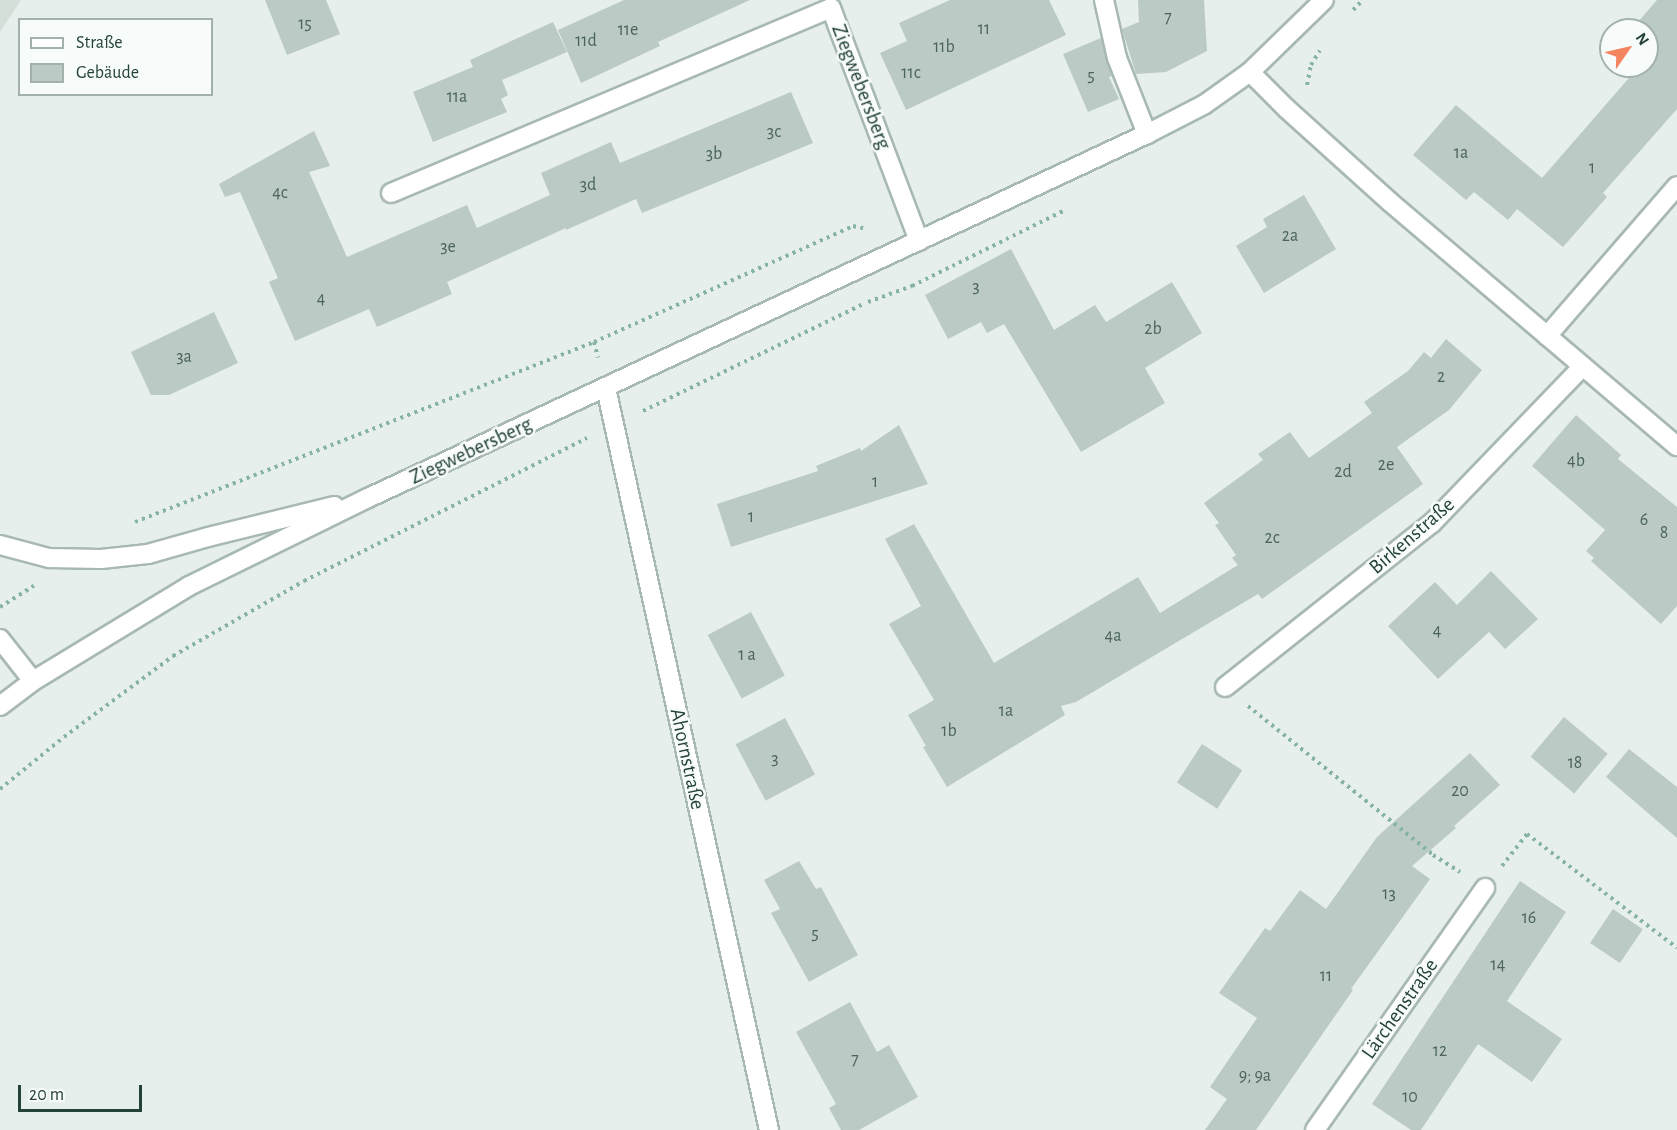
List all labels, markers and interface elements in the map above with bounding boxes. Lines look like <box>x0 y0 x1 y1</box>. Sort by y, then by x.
house number: 7 <box>1164 7 1172 29</box>
house number: 15 <box>298 13 312 35</box>
legend <box>18 18 213 96</box>
house number: 11 <box>978 18 990 40</box>
north arrow <box>1599 18 1659 78</box>
house number: 11e <box>618 19 638 41</box>
street label: Ziegwebersberg <box>826 21 896 153</box>
house number: 11d <box>575 30 597 52</box>
text: N <box>1633 30 1652 48</box>
text: Straße <box>76 34 122 52</box>
house number: 11b <box>933 36 955 58</box>
house number: 11c <box>901 62 921 84</box>
text: Gebäude <box>76 64 139 82</box>
house number: 5 <box>1087 65 1095 87</box>
house number: 11a <box>447 86 467 108</box>
house number: 3c <box>767 121 781 143</box>
house number: 1a <box>1454 142 1468 164</box>
house number: 3b <box>706 143 722 165</box>
house number: 1 <box>1589 157 1595 179</box>
house number: 3d <box>580 174 596 196</box>
house number: 4c <box>272 182 288 204</box>
house number: 2a <box>1282 225 1298 247</box>
house number: 3e <box>440 236 456 258</box>
house number: 3 <box>972 276 980 298</box>
house number: 4 <box>317 288 325 310</box>
house number: 2b <box>1144 318 1162 340</box>
house number: 3a <box>176 346 192 368</box>
house number: 2 <box>1437 366 1445 388</box>
street label: Ziegwebersberg <box>406 412 536 490</box>
house number: 4b <box>1567 450 1585 472</box>
house number: 2e <box>1378 454 1394 476</box>
house number: 2d <box>1334 461 1352 483</box>
house number: 1 <box>872 471 878 493</box>
street label: Birkenstraße <box>1364 492 1460 580</box>
house number: 1 <box>748 506 754 528</box>
house number: 6 <box>1640 509 1648 531</box>
house number: 8 <box>1660 522 1668 544</box>
house number: 2c <box>1264 527 1280 549</box>
house number: 4 <box>1433 620 1441 642</box>
house number: 4a <box>1105 625 1121 647</box>
house number: 1 a <box>738 644 756 666</box>
house number: 1a <box>999 700 1013 722</box>
street label: Ahornstraße <box>664 706 710 812</box>
house number: 1b <box>941 720 957 742</box>
house number: 3 <box>771 748 779 770</box>
house number: 18 <box>1568 752 1582 774</box>
house number: 20 <box>1451 780 1469 802</box>
house number: 13 <box>1382 883 1396 905</box>
house number: 16 <box>1522 907 1536 929</box>
house number: 5 <box>811 923 819 945</box>
street label: Lärchenstraße <box>1356 954 1444 1064</box>
house number: 14 <box>1491 954 1505 976</box>
house number: 11 <box>1320 965 1332 987</box>
house number: 12 <box>1433 1040 1447 1062</box>
house number: 7 <box>851 1049 859 1071</box>
house number: 9; 9a <box>1239 1065 1271 1087</box>
scale bar <box>21 1073 146 1111</box>
text: 20 m <box>29 1086 64 1104</box>
house number: 10 <box>1402 1086 1418 1108</box>

